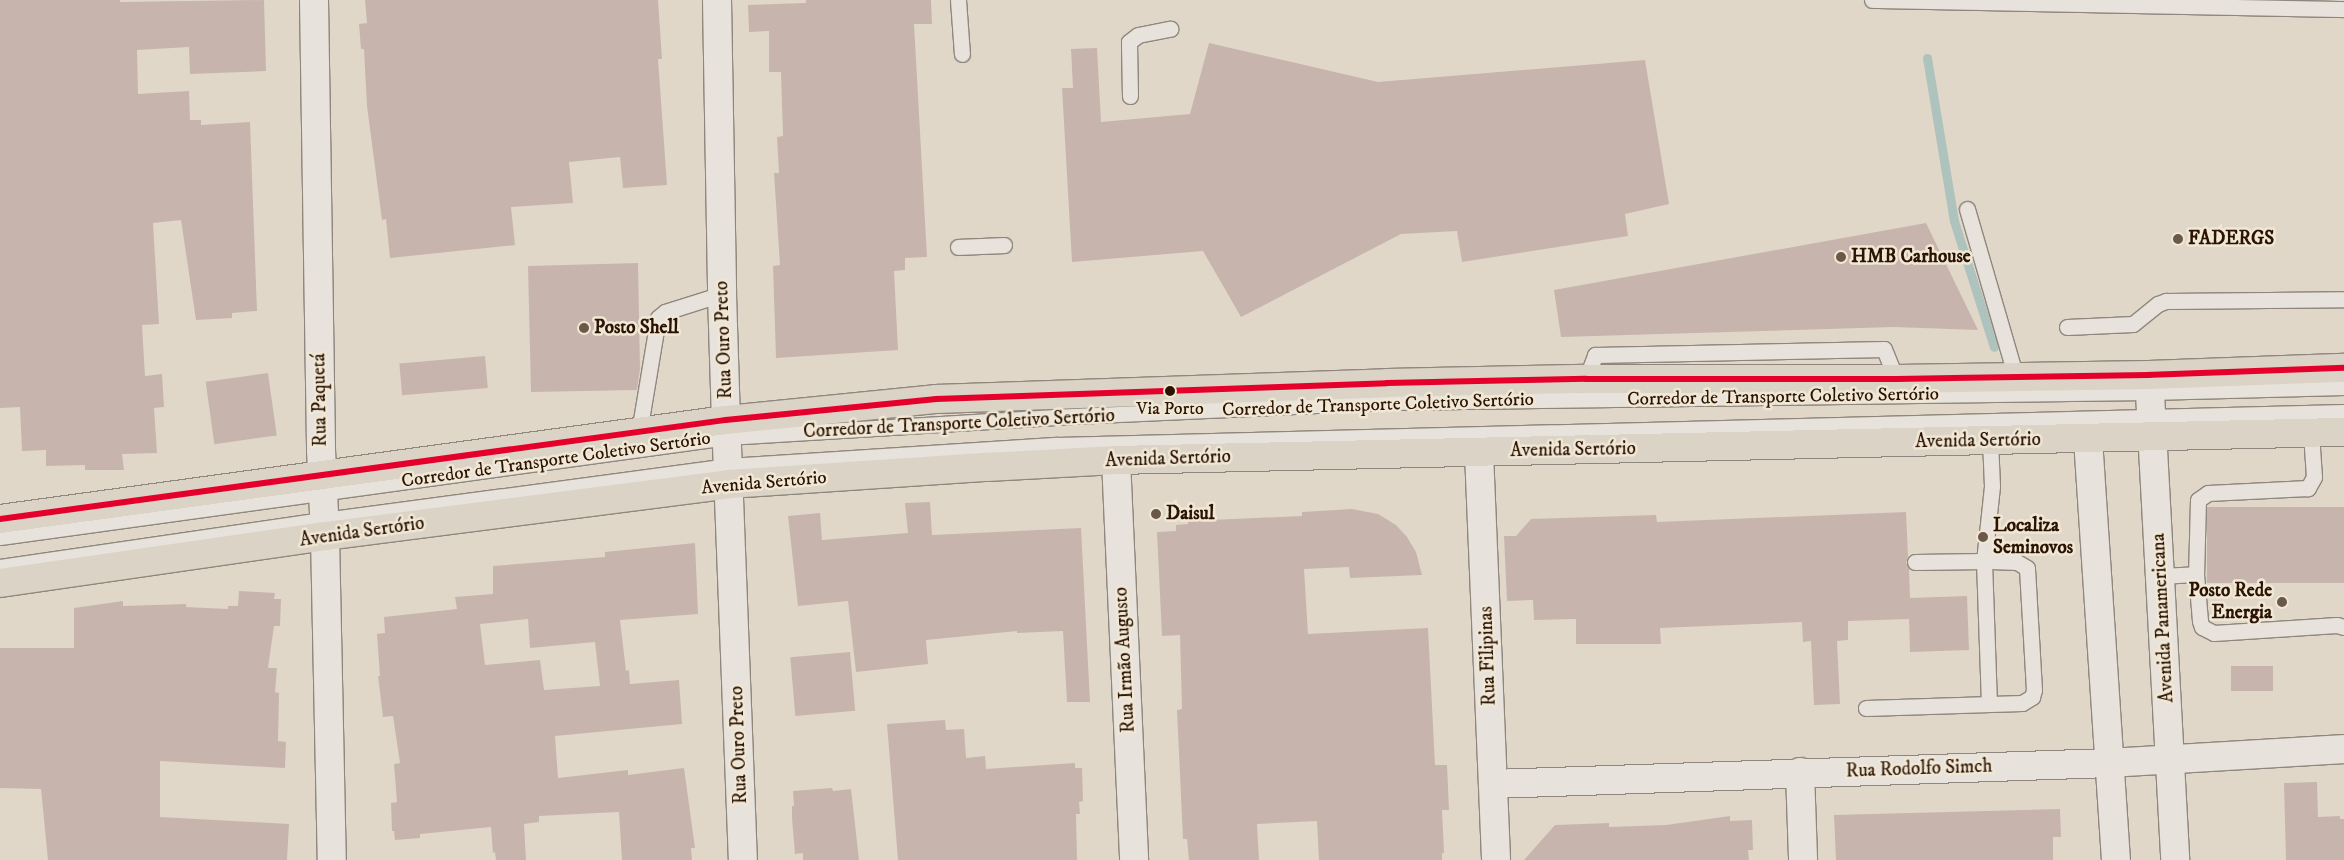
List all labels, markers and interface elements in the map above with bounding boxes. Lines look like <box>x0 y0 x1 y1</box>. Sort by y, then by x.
place label: FADERGS <box>2188 228 2274 250</box>
marker: FADERGS <box>2172 233 2184 245</box>
place label: HMB Carhouse <box>1851 246 1971 268</box>
marker: HMB Carhouse <box>1835 251 1847 263</box>
street label: Rua Ouro Preto <box>711 281 737 399</box>
place label: Posto Shell <box>594 317 679 339</box>
marker: Posto Shell <box>578 322 590 334</box>
street label: Rua Paquetá <box>308 353 332 447</box>
street label: Corredor de Transporte Coletivo Sertório <box>1627 383 1939 411</box>
marker: Via Porto <box>1165 386 1175 396</box>
street label: Corredor de Transporte Coletivo Sertório <box>1222 388 1534 422</box>
place label: Via Porto <box>1136 398 1204 420</box>
street label: Corredor de Transporte Coletivo Sertório <box>803 404 1115 444</box>
street label: Corredor de Transporte Coletivo Sertório <box>400 427 712 493</box>
street label: Avenida Sertório <box>1915 429 2041 453</box>
street label: Avenida Sertório <box>1510 438 1636 462</box>
street label: Avenida Sertório <box>1105 445 1231 473</box>
street label: Avenida Sertório <box>700 466 828 500</box>
place label: Daisul <box>1166 503 1214 525</box>
marker: Daisul <box>1150 508 1162 520</box>
street label: Avenida Sertório <box>298 512 426 552</box>
place label: Localiza Seminovos <box>1993 515 2073 559</box>
marker: Localiza Seminovos <box>1977 531 1989 543</box>
street label: Avenida Panamericana <box>2147 533 2179 703</box>
place label: Posto Rede Energia <box>2189 580 2272 624</box>
street label: Rua Irmão Augusto <box>1110 587 1140 733</box>
marker: Posto Rede Energia <box>2276 596 2288 608</box>
street label: Rua Filipinas <box>1475 606 1501 706</box>
street label: Rua Ouro Preto <box>726 686 752 804</box>
street label: Rua Rodolfo Simch <box>1845 755 1993 783</box>

